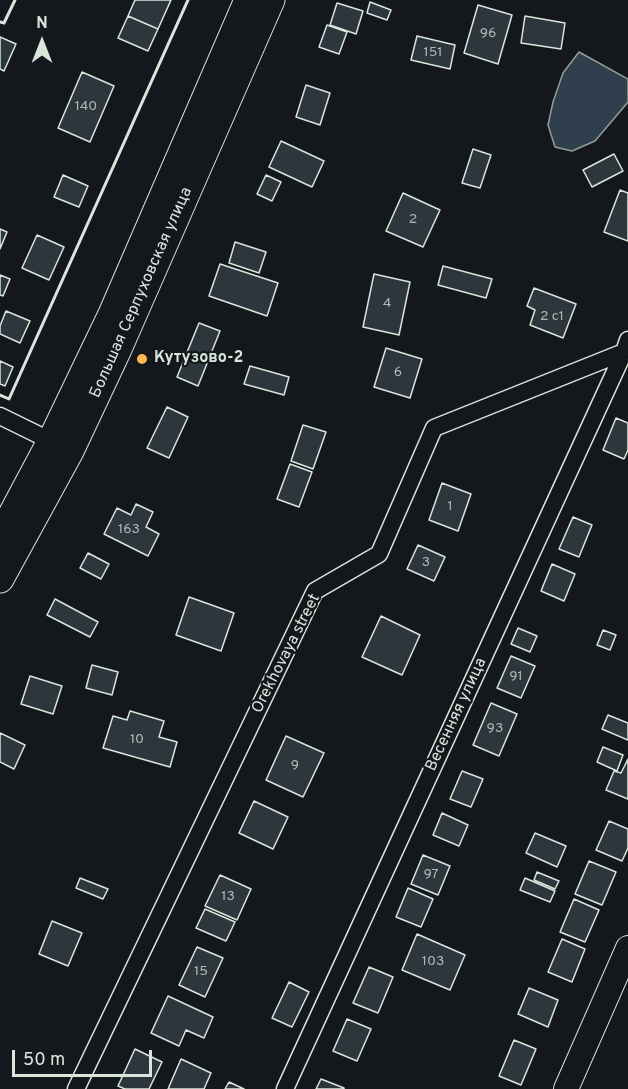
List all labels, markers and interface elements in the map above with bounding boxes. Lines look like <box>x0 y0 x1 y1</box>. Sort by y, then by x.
north arrow <box>12 12 72 72</box>
text: N <box>36 14 48 34</box>
house number: 96 <box>480 26 496 42</box>
house number: 151 <box>423 45 443 61</box>
house number: 140 <box>75 99 97 115</box>
street label: Большая Серпуховская улица <box>87 185 197 401</box>
house number: 2 <box>409 212 417 228</box>
house number: 4 <box>383 296 391 312</box>
house number: 2 с1 <box>540 309 564 325</box>
place label: Кутузово-2 <box>154 349 243 369</box>
marker: Кутузово-2 <box>135 352 149 366</box>
house number: 6 <box>394 365 402 381</box>
house number: 1 <box>447 499 453 515</box>
house number: 163 <box>118 522 140 538</box>
house number: 3 <box>422 555 430 571</box>
street label: Orekhovaya street <box>249 591 325 717</box>
street label: Весенняя улица <box>422 655 492 775</box>
house number: 91 <box>509 669 523 685</box>
house number: 93 <box>487 721 503 737</box>
house number: 10 <box>130 732 144 748</box>
house number: 9 <box>291 758 299 774</box>
house number: 97 <box>423 867 439 883</box>
house number: 13 <box>221 889 235 905</box>
house number: 103 <box>422 954 444 970</box>
house number: 15 <box>194 964 208 980</box>
scale bar <box>15 1038 154 1076</box>
text: 50 m <box>23 1049 65 1072</box>

